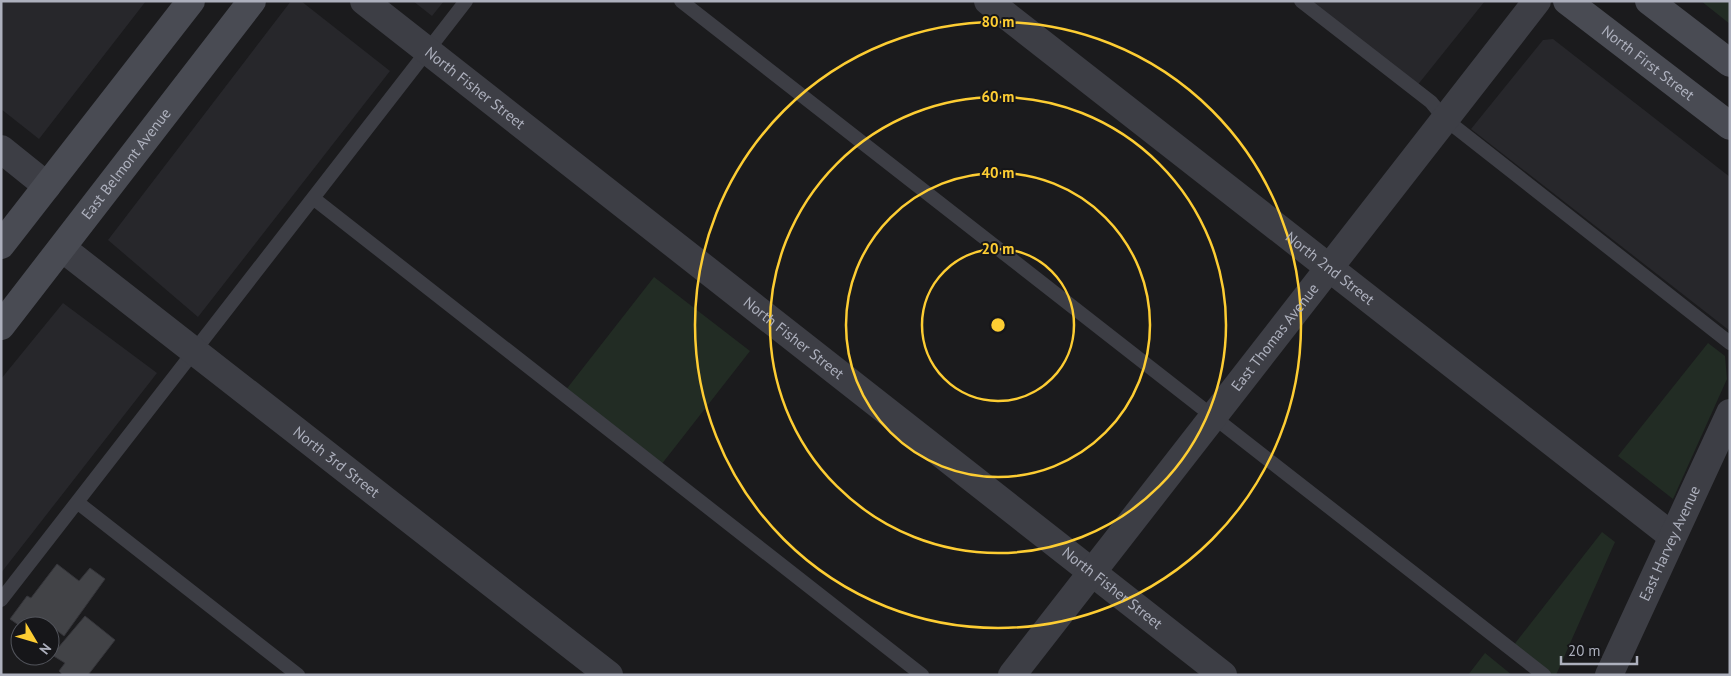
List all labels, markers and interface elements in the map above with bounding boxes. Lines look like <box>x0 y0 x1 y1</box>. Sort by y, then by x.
text: 80 m <box>982 12 1014 31</box>
street label: North First Street <box>1598 21 1698 104</box>
street label: North Fisher Street <box>421 42 529 133</box>
text: 60 m <box>982 87 1014 106</box>
street label: East Belmont Avenue <box>77 104 175 223</box>
text: 40 m <box>982 163 1014 182</box>
street label: North 2nd Street <box>1282 227 1379 309</box>
text: 20 m <box>982 239 1014 258</box>
street label: East Thomas Avenue <box>1227 279 1323 395</box>
street label: North Fisher Street <box>740 292 848 383</box>
centre of rings <box>989 316 1007 334</box>
street label: North 3rd Street <box>289 422 384 501</box>
street label: East Harvey Avenue <box>1635 482 1704 604</box>
street label: North Fisher Street <box>1058 542 1167 633</box>
north arrow <box>10 616 60 666</box>
scale bar <box>1561 634 1637 666</box>
text: N <box>35 640 55 658</box>
text: 20 m <box>1568 641 1601 660</box>

